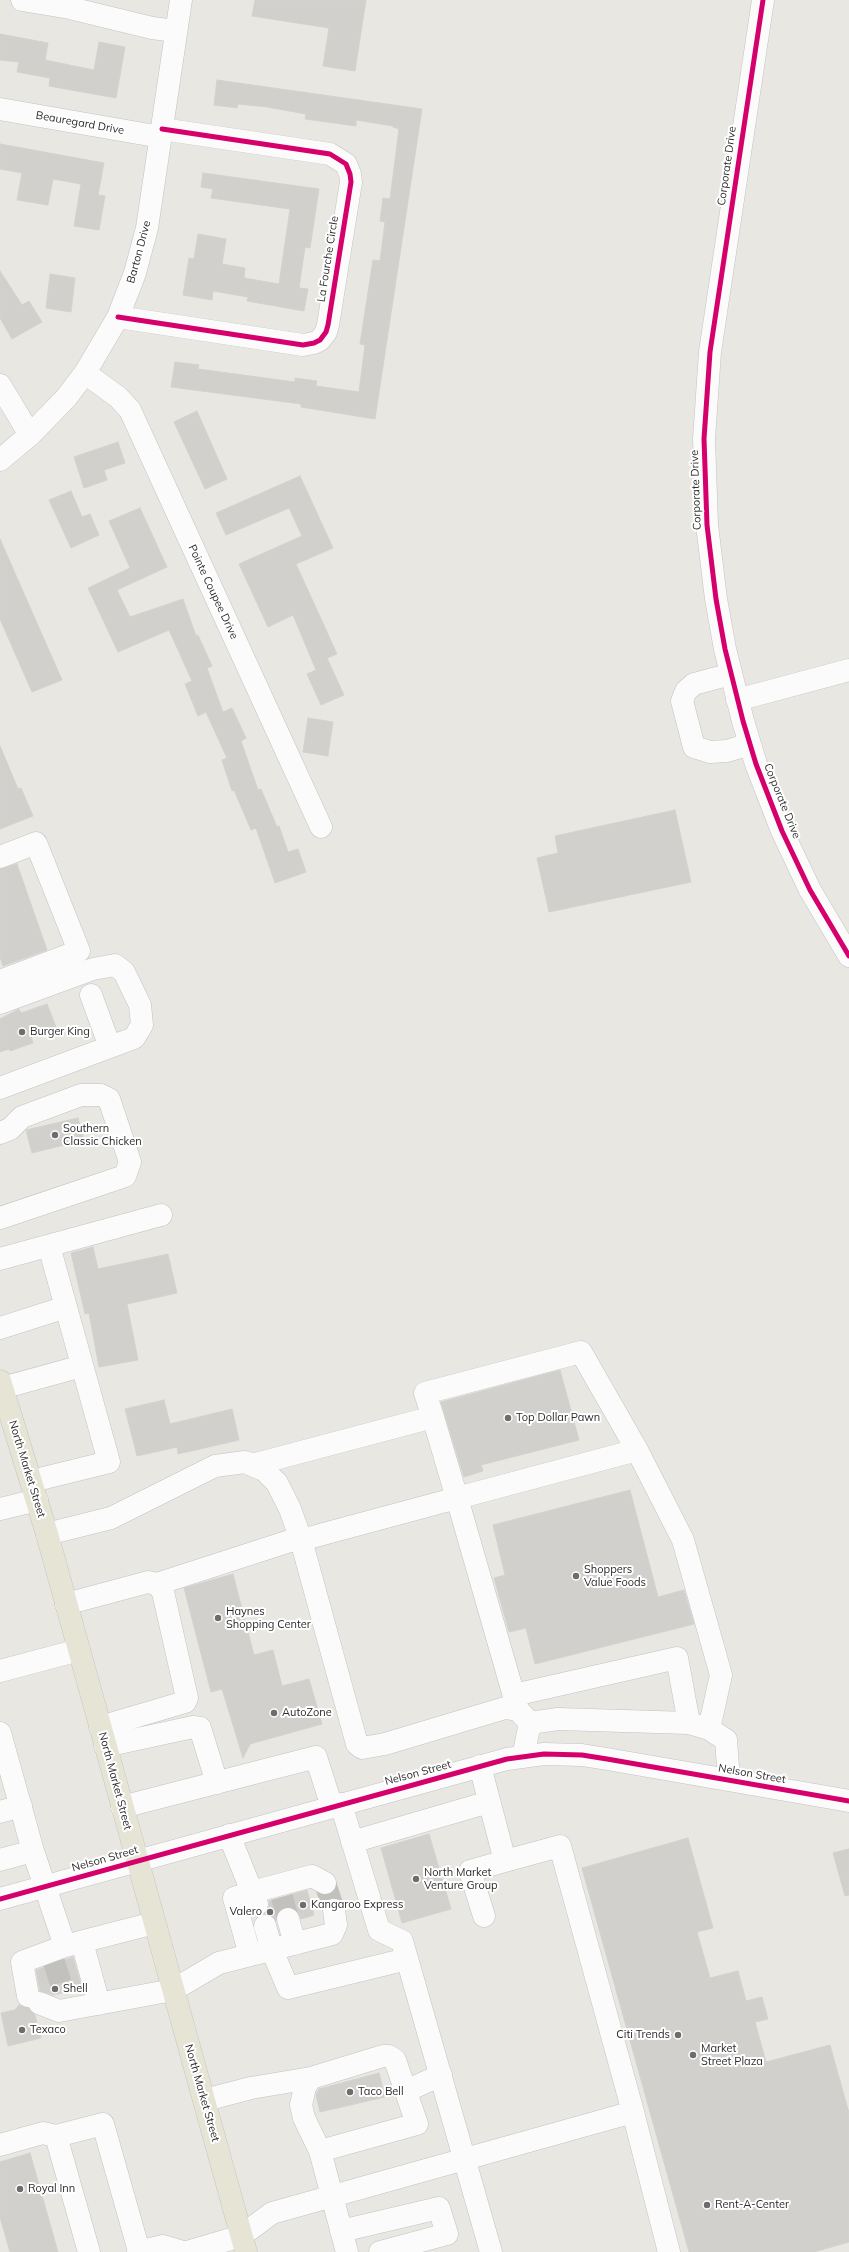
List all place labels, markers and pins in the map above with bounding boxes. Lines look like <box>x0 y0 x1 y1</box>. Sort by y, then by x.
place label: Burger King <box>30 1025 90 1039</box>
marker: Burger King <box>17 1027 27 1037</box>
place label: Southern Classic Chicken <box>63 1122 142 1148</box>
marker: Southern Classic Chicken <box>50 1130 60 1140</box>
place label: Top Dollar Pawn <box>516 1411 600 1425</box>
marker: Top Dollar Pawn <box>503 1413 513 1423</box>
place label: Shoppers Value Foods <box>584 1563 646 1589</box>
marker: Shoppers Value Foods <box>571 1571 581 1581</box>
place label: Haynes Shopping Center <box>226 1605 311 1631</box>
marker: Haynes Shopping Center <box>213 1613 223 1623</box>
place label: AutoZone <box>282 1706 332 1720</box>
marker: AutoZone <box>269 1708 279 1718</box>
place label: North Market Venture Group <box>424 1866 498 1892</box>
marker: North Market Venture Group <box>411 1874 421 1884</box>
place label: Kangaroo Express <box>311 1898 403 1912</box>
marker: Kangaroo Express <box>298 1900 308 1910</box>
place label: Valero <box>230 1905 262 1919</box>
marker: Valero <box>265 1907 275 1917</box>
place label: Shell <box>63 1982 88 1996</box>
marker: Shell <box>50 1984 60 1994</box>
place label: Texaco <box>30 2023 66 2037</box>
marker: Texaco <box>17 2025 27 2035</box>
place label: Citi Trends <box>616 2028 670 2042</box>
marker: Citi Trends <box>673 2030 683 2040</box>
place label: Market Street Plaza <box>701 2042 763 2068</box>
marker: Market Street Plaza <box>688 2050 698 2060</box>
place label: Taco Bell <box>358 2085 404 2099</box>
marker: Taco Bell <box>345 2087 355 2097</box>
place label: Royal Inn <box>28 2182 75 2196</box>
marker: Royal Inn <box>15 2184 25 2194</box>
place label: Rent-A-Center <box>715 2198 789 2212</box>
marker: Rent-A-Center <box>702 2200 712 2210</box>

